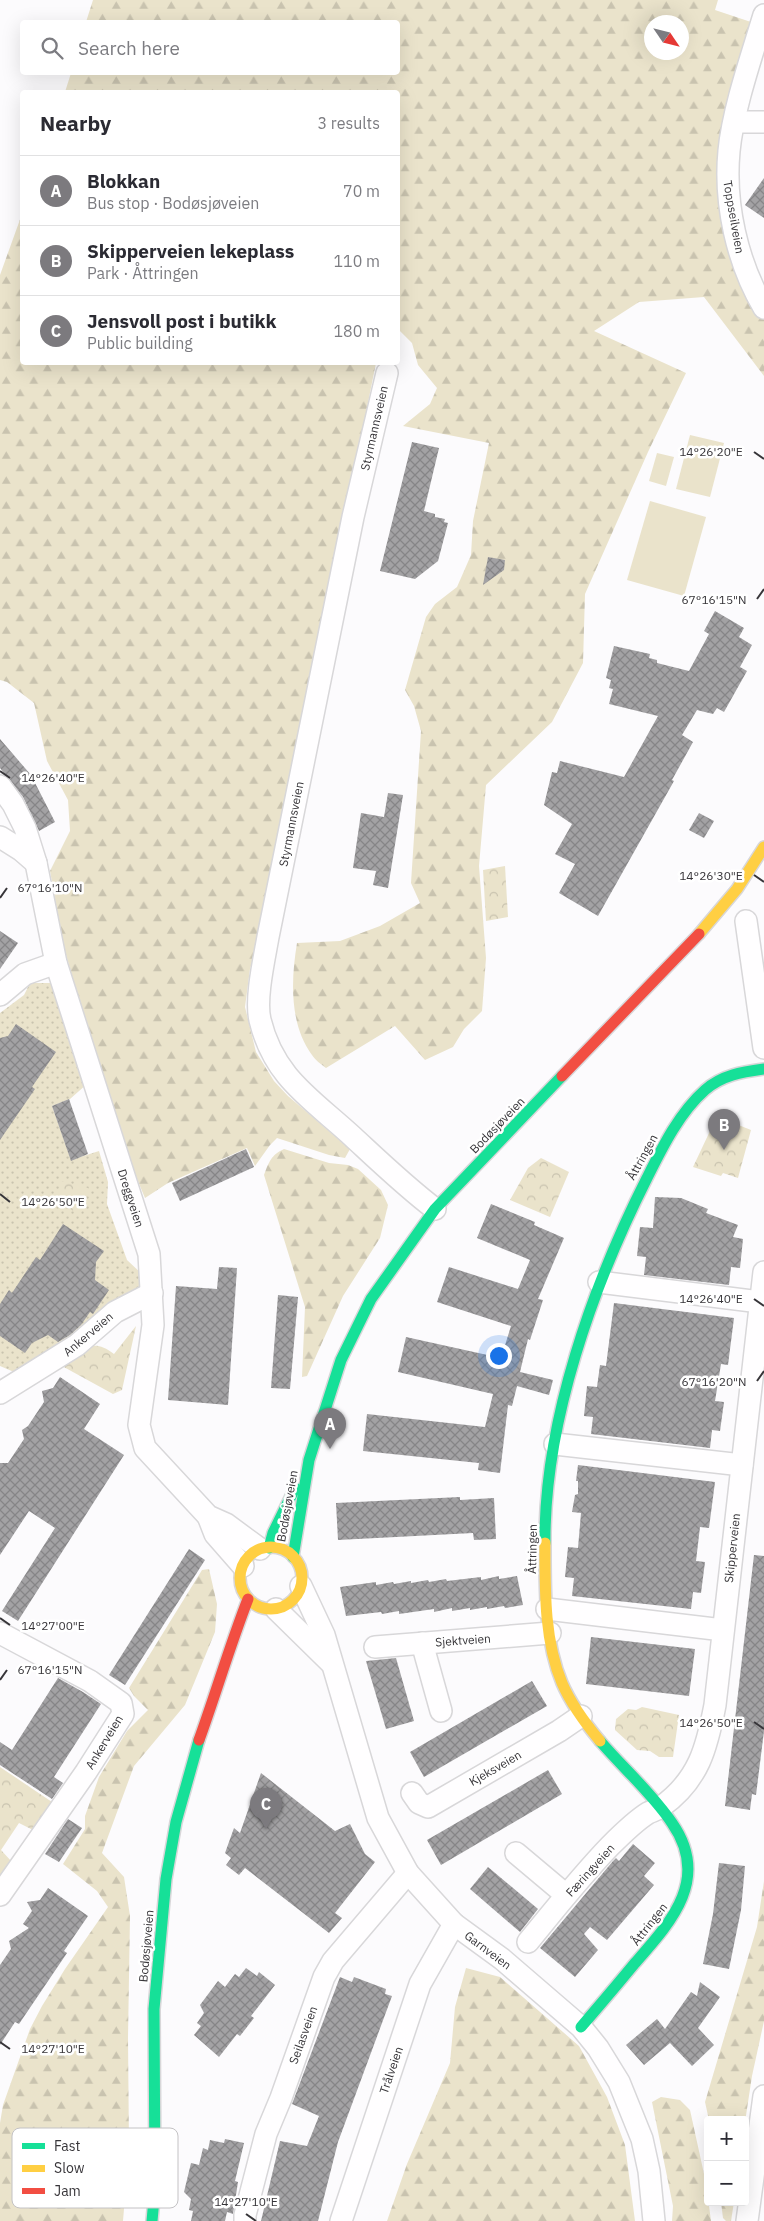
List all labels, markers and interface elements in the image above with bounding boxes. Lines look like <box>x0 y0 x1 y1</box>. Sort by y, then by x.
north arrow <box>644 15 689 60</box>
search box <box>20 20 400 75</box>
icon: search <box>38 34 66 62</box>
text: Search here <box>78 36 180 60</box>
text: Nearby <box>40 109 111 137</box>
text: 3 results <box>317 113 380 133</box>
text: Blokkan <box>87 169 160 193</box>
street label: Toppseilveien <box>720 179 748 255</box>
text: A <box>51 181 61 201</box>
text: 70 m <box>343 181 380 201</box>
text: Bus stop · Bodøsjøveien <box>87 193 259 213</box>
text: Skipperveien lekeplass <box>87 239 294 263</box>
text: B <box>51 251 61 271</box>
text: 110 m <box>333 251 380 271</box>
text: Park · Åttringen <box>87 263 199 283</box>
text: Jensvoll post i butikk <box>87 309 277 333</box>
text: C <box>51 321 61 341</box>
text: 180 m <box>333 321 380 341</box>
text: Public building <box>87 333 193 353</box>
street label: Styrmannsveien <box>357 384 391 472</box>
text: 14°26'20"E <box>679 444 743 459</box>
text: 67°16'15"N <box>681 592 747 607</box>
text: 14°26'40"E <box>21 770 85 785</box>
street label: Styrmannsveien <box>275 780 307 868</box>
text: 14°26'30"E <box>679 868 743 883</box>
text: 67°16'10"N <box>17 880 83 895</box>
street label: Bodøsjøveien <box>466 1094 528 1156</box>
pin: B <box>708 1109 740 1150</box>
street label: Åttringen <box>623 1132 661 1182</box>
street label: Dreggveien <box>115 1167 147 1229</box>
text: 14°26'50"E <box>21 1194 85 1209</box>
text: 14°26'40"E <box>679 1291 743 1306</box>
street label: Ankerveien <box>60 1309 116 1359</box>
your location <box>486 1343 512 1369</box>
text: 67°16'20"N <box>681 1374 747 1389</box>
pin: A <box>314 1408 346 1449</box>
street label: Bodøsjøveien <box>273 1469 301 1543</box>
street label: Skipperveien <box>721 1512 743 1584</box>
street label: Åttringen <box>524 1524 540 1574</box>
text: 14°27'00"E <box>21 1618 85 1633</box>
street label: Sjektveien <box>435 1631 491 1649</box>
text: 67°16'15"N <box>17 1662 83 1677</box>
street label: Ankerveien <box>82 1712 126 1772</box>
text: 14°26'50"E <box>679 1715 743 1730</box>
street label: Kjeksveien <box>466 1747 524 1789</box>
pin: C <box>250 1788 282 1829</box>
street label: Færingveien <box>562 1840 618 1900</box>
street label: Åttringen <box>628 1900 670 1948</box>
street label: Bodøsjøveien <box>135 1909 157 1983</box>
street label: Garnveien <box>462 1928 514 1972</box>
street label: Seilasveien <box>286 2004 320 2066</box>
text: 14°27'10"E <box>21 2041 85 2056</box>
street label: Trålveien <box>376 2044 406 2096</box>
map controls <box>704 2116 749 2206</box>
button: + <box>704 2116 749 2161</box>
legend <box>12 2128 178 2208</box>
text: Fast <box>54 2137 80 2155</box>
text: Slow <box>54 2159 85 2177</box>
button: − <box>704 2161 749 2206</box>
text: Jam <box>54 2182 81 2200</box>
text: 14°27'10"E <box>214 2194 278 2209</box>

